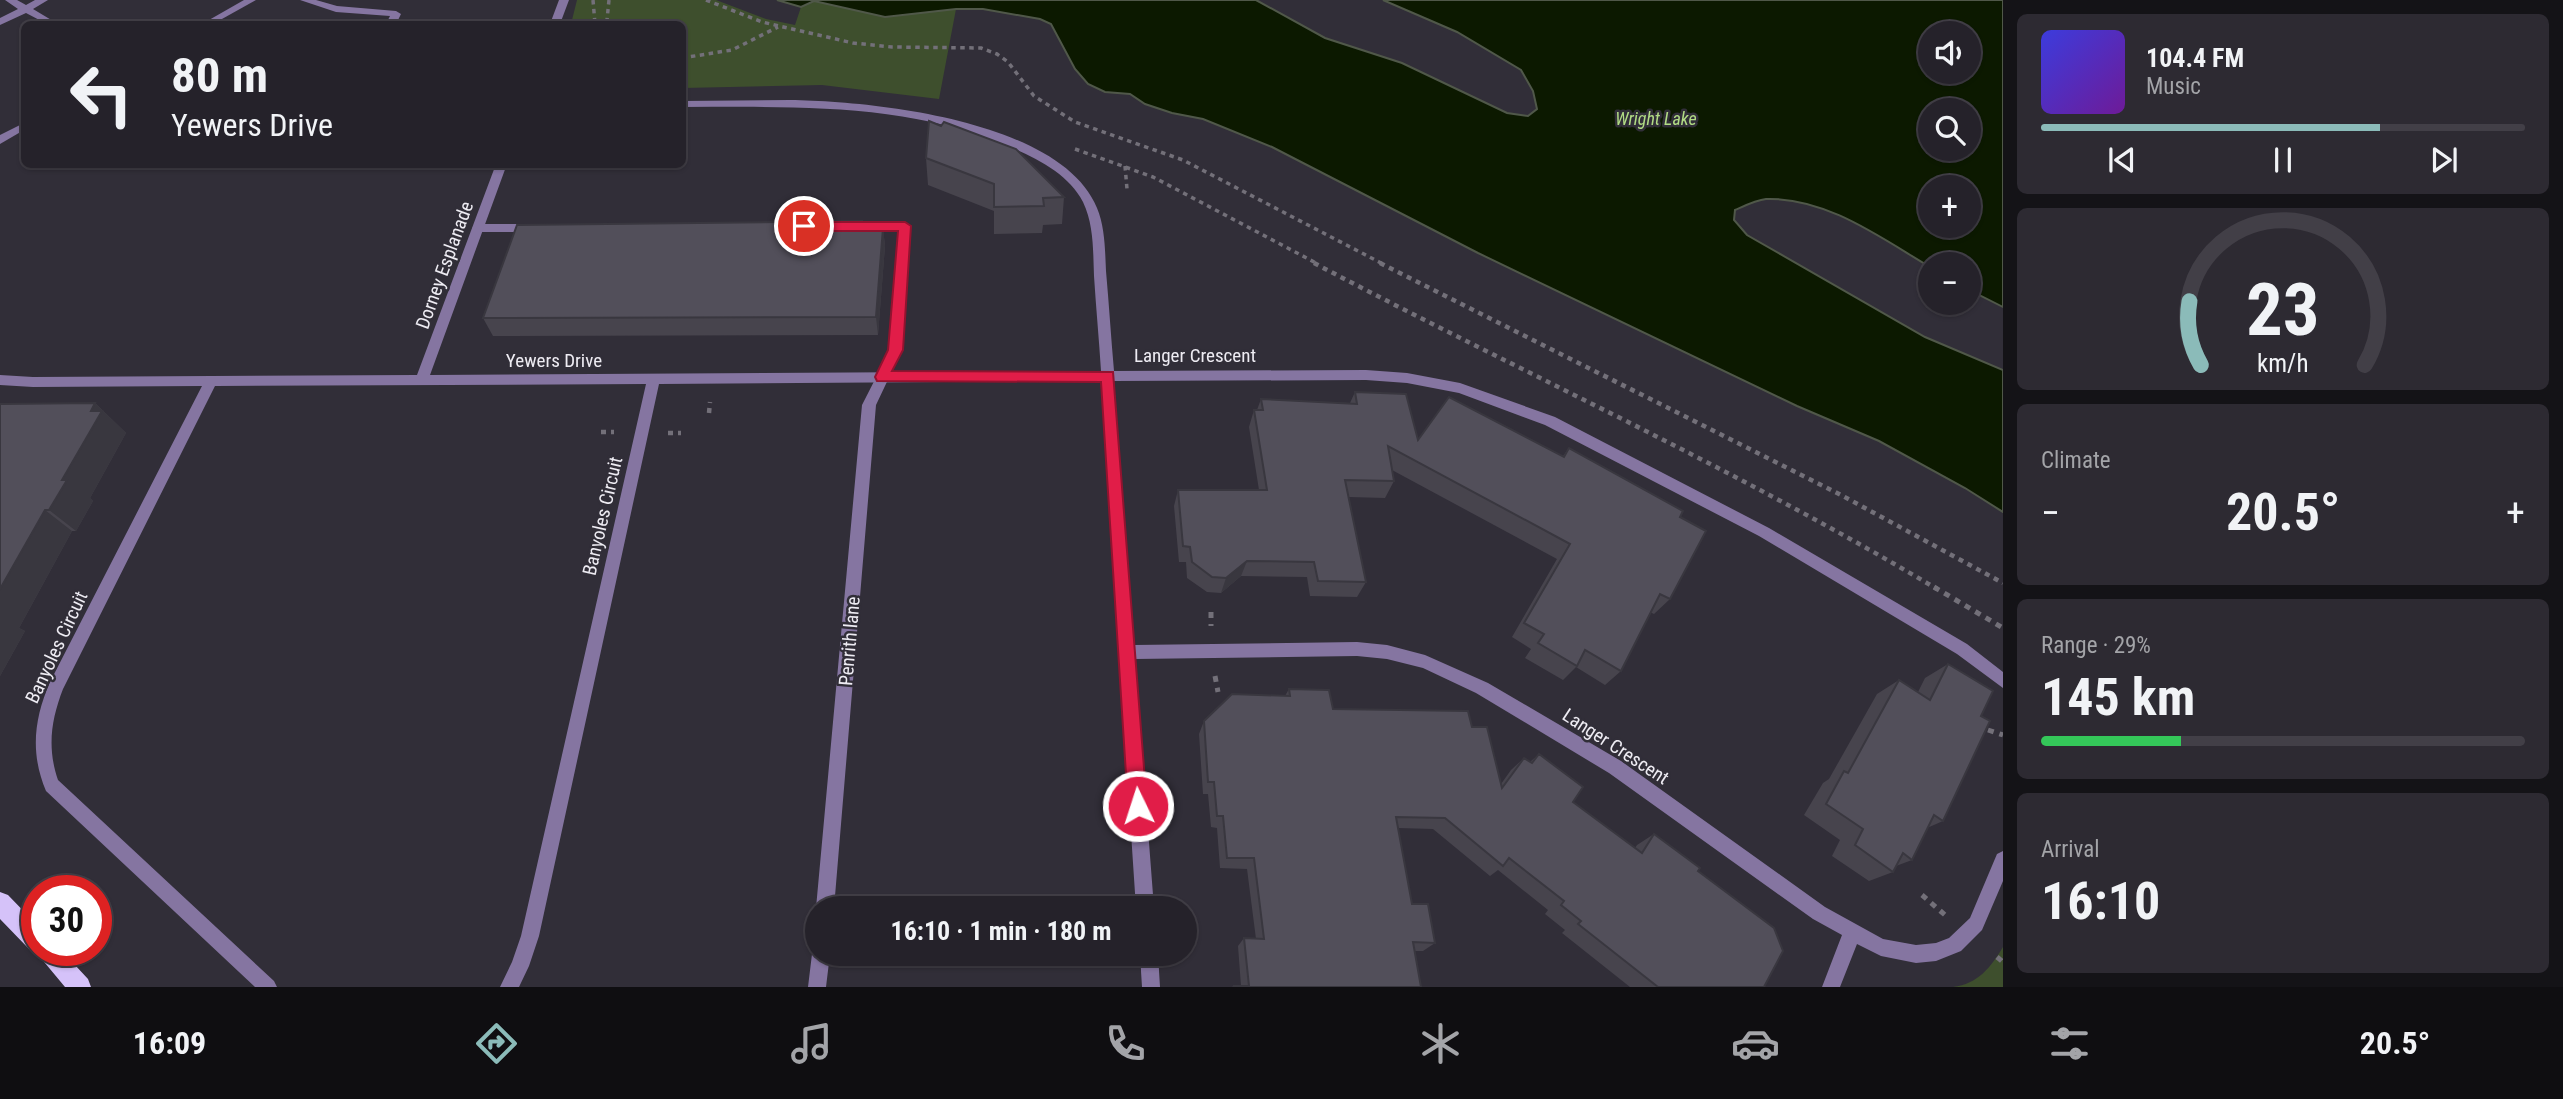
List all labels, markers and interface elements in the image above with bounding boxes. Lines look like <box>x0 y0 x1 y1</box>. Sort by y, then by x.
map controls <box>1918 21 1981 315</box>
button: sound <box>1918 21 1981 84</box>
text: 104.4 FM <box>2146 43 2244 73</box>
text: 80 m <box>171 47 268 104</box>
icon: left <box>56 49 147 140</box>
text: Music <box>2146 73 2201 100</box>
button: search <box>1918 98 1981 161</box>
text: Yewers Drive <box>171 106 333 144</box>
water label: Wright Lake <box>1615 108 1697 129</box>
icon: previous <box>2103 141 2141 179</box>
icon: pause <box>2264 141 2302 179</box>
icon: next <box>2425 141 2463 179</box>
button: + <box>1918 175 1981 238</box>
pin <box>774 196 834 256</box>
street label: Dorney Esplanade <box>411 198 478 332</box>
icon: arrive <box>785 207 823 245</box>
button: − <box>1918 252 1981 315</box>
text: 23 <box>2246 268 2320 354</box>
street label: Langer Crescent <box>1134 344 1256 367</box>
street label: Yewers Drive <box>506 349 602 372</box>
text: km/h <box>2257 349 2309 378</box>
text: Climate <box>2041 447 2111 474</box>
street label: Banyoles Circuit <box>578 455 627 578</box>
text: 20.5° <box>2226 482 2340 543</box>
text: − <box>2041 491 2060 535</box>
text: + <box>2506 491 2525 535</box>
street label: Banyoles Circuit <box>20 588 92 707</box>
street label: Penrith lane <box>834 595 865 687</box>
text: Range · 29% <box>2041 632 2151 659</box>
text: 145 km <box>2041 667 2195 728</box>
street label: Langer Crescent <box>1558 703 1673 789</box>
position arrow <box>1101 769 1175 843</box>
text: Arrival <box>2041 836 2100 863</box>
text: 16:10 <box>2041 871 2160 932</box>
speed limit sign: 30 <box>21 875 112 966</box>
text: 16:10 · 1 min · 180 m <box>891 916 1111 946</box>
icon: directions <box>472 1019 521 1068</box>
icon: music <box>787 1019 836 1068</box>
icon: phone <box>1101 1019 1150 1068</box>
icon: climate <box>1416 1019 1465 1068</box>
icon: car <box>1731 1019 1780 1068</box>
icon: filters <box>2045 1019 2094 1068</box>
text: 16:09 <box>133 1024 206 1062</box>
text: 20.5° <box>2360 1024 2430 1062</box>

